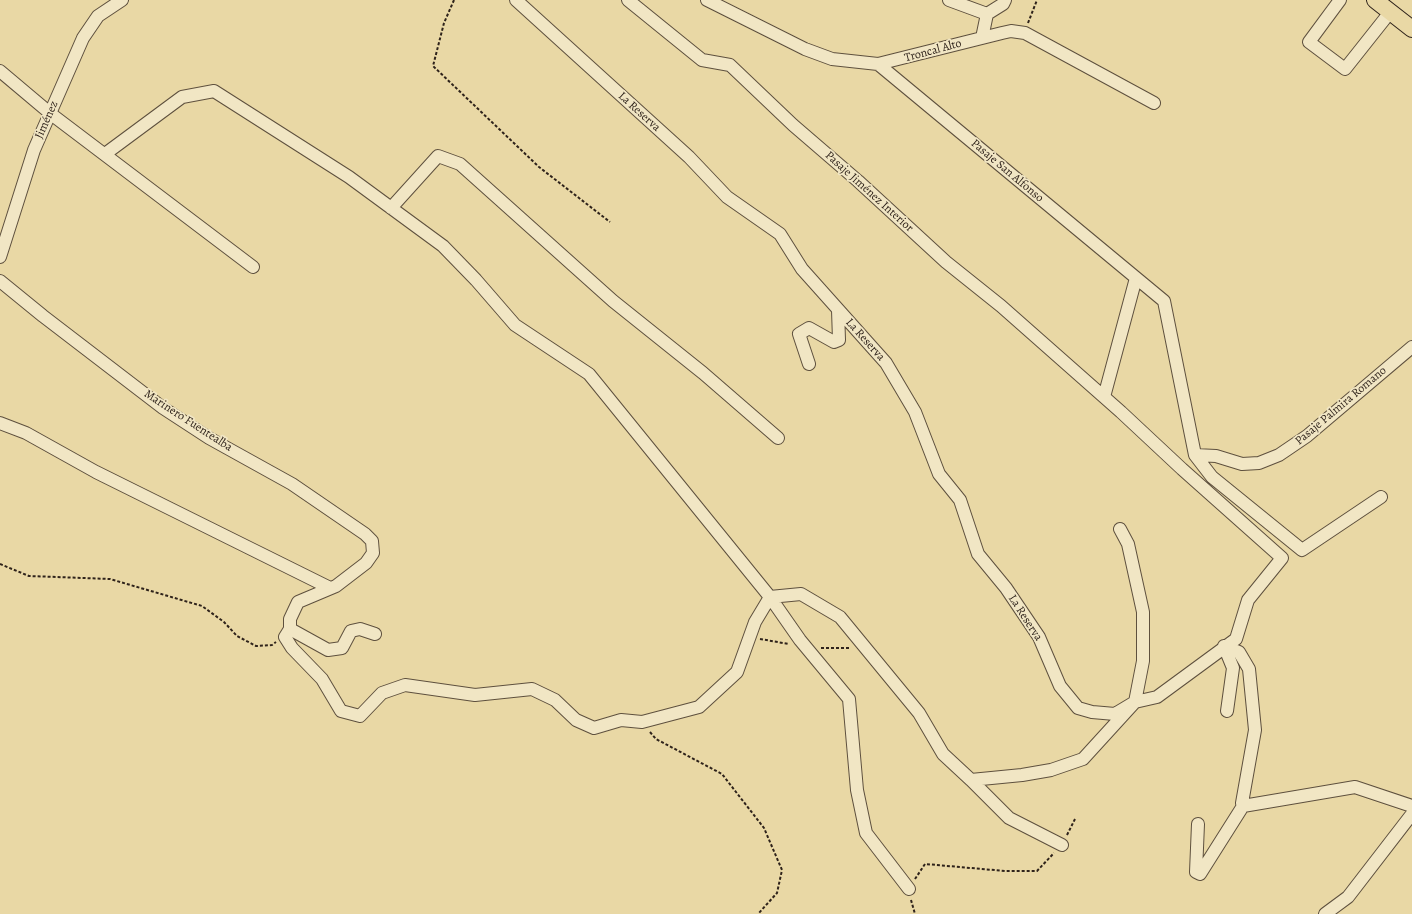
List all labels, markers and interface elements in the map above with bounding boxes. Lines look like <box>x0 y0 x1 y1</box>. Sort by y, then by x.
street label: Troncal Alto <box>903 36 963 66</box>
street label: La Reserva <box>615 89 663 135</box>
street label: Jiménez <box>32 99 62 141</box>
street label: Pasaje San Alfonso <box>968 136 1046 206</box>
street label: Pasaje Jiménez Interior <box>822 148 916 236</box>
street label: La Reserva <box>842 316 888 364</box>
street label: Pasaje Palmira Romano <box>1292 364 1390 448</box>
street label: Marinero Fuentealba <box>141 387 235 455</box>
street label: La Reserva <box>1005 592 1045 644</box>

